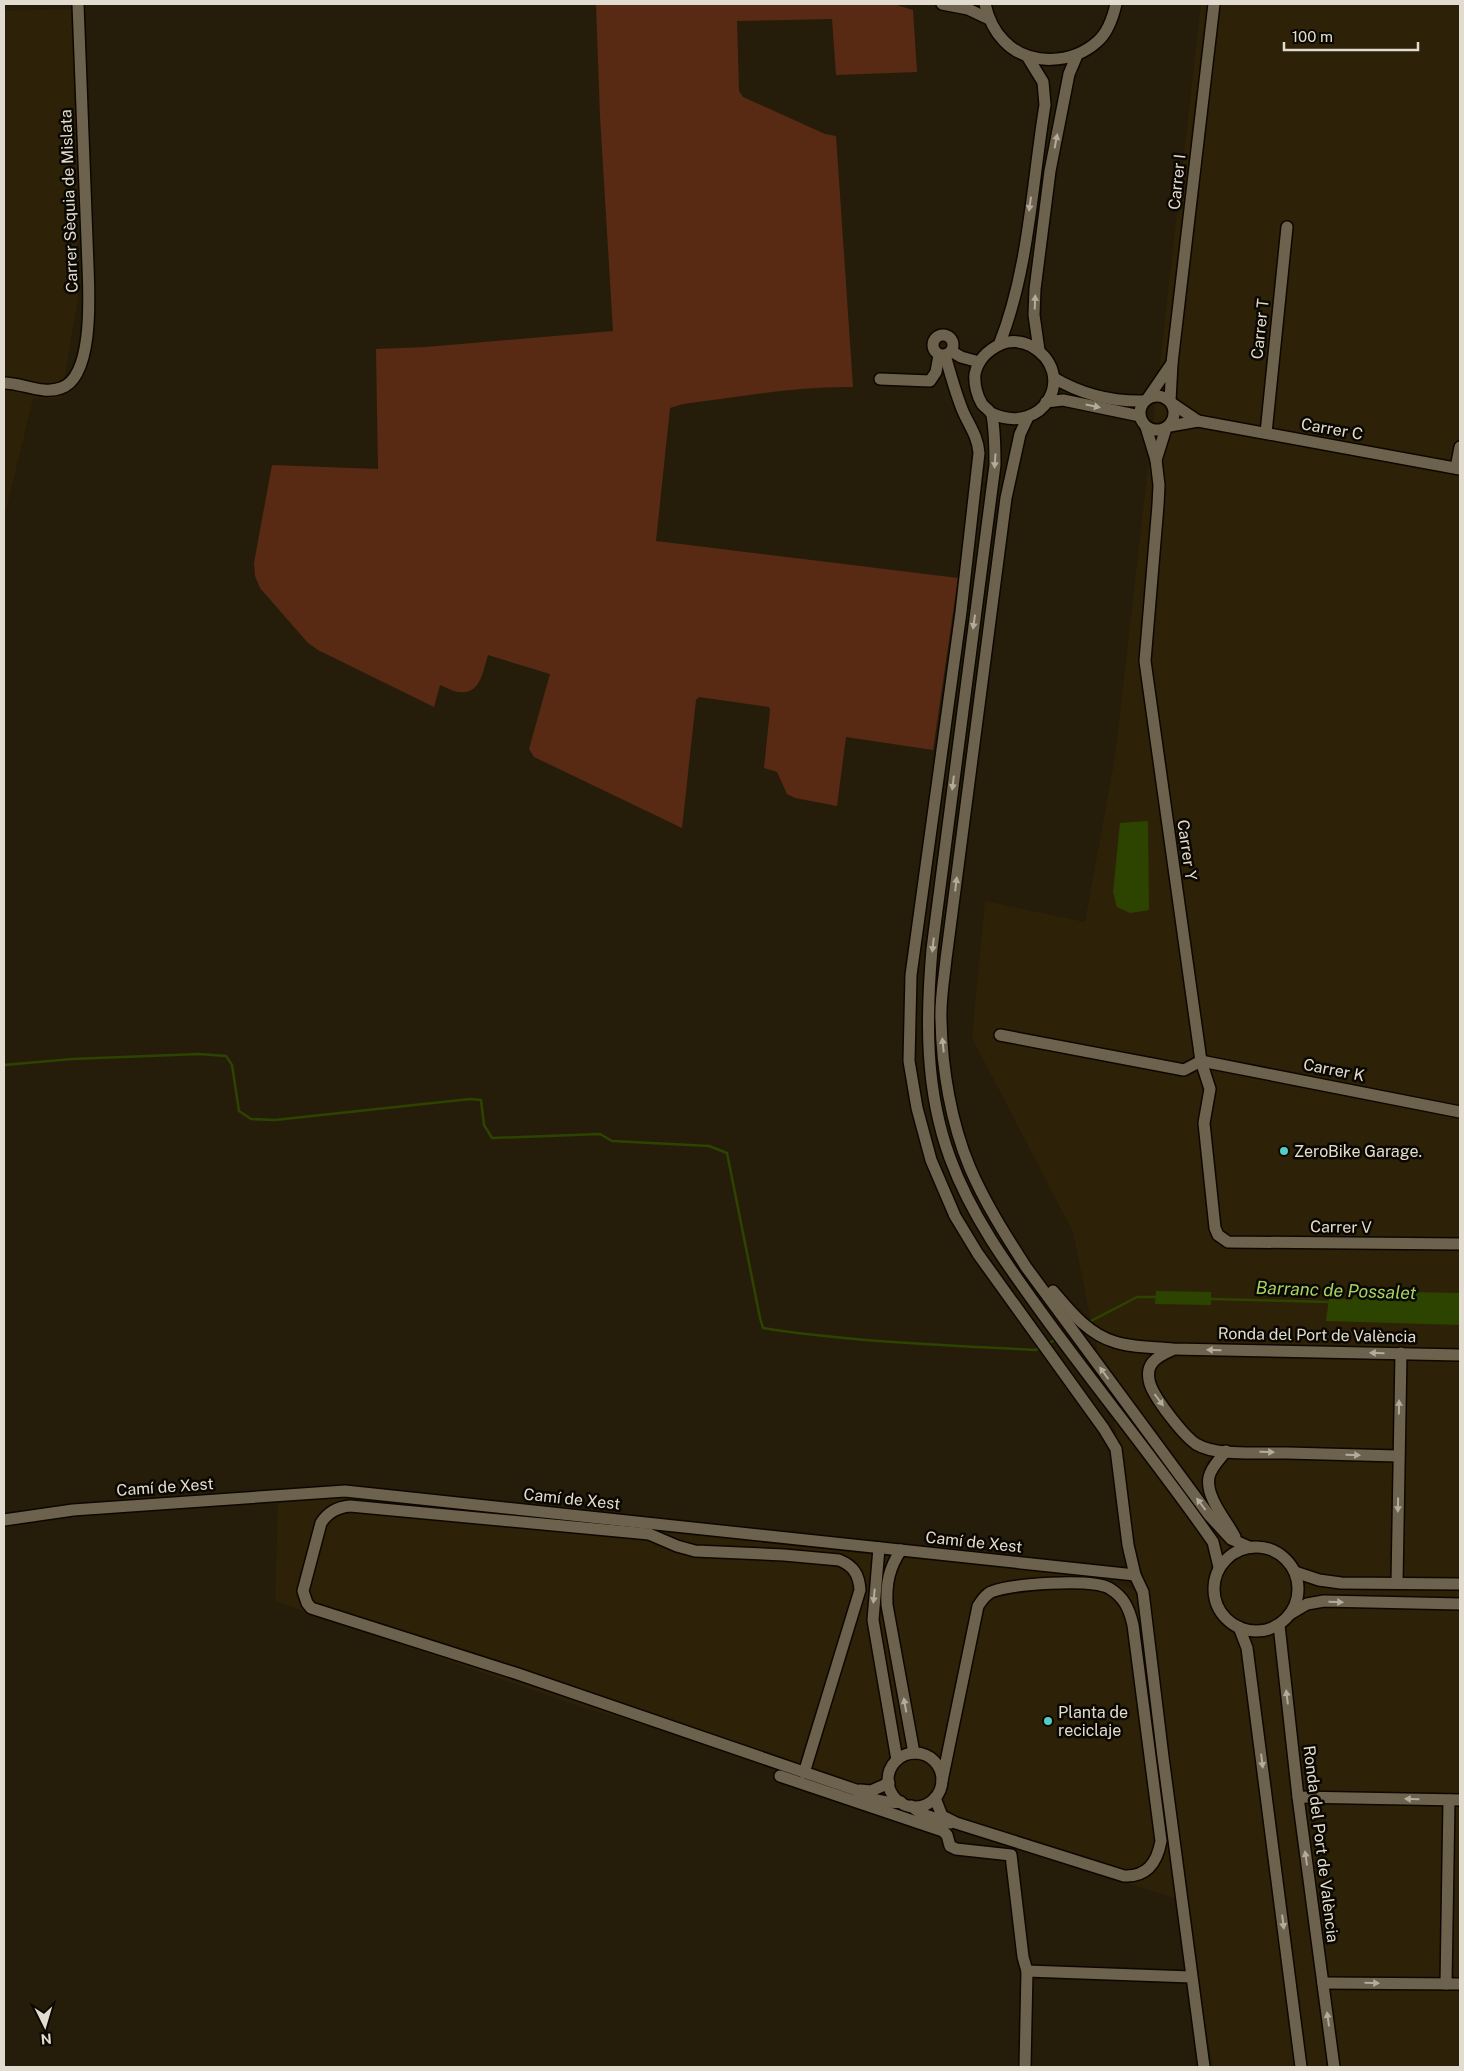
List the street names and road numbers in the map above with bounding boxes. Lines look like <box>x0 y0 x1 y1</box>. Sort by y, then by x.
street label: Carrer Sèquia de Mislata <box>56 109 82 293</box>
street label: Carrer I <box>1165 153 1189 211</box>
street label: Carrer T <box>1247 297 1273 360</box>
street label: Carrer C <box>1300 414 1364 444</box>
street label: Carrer Y <box>1173 818 1201 882</box>
street label: Carrer K <box>1302 1055 1366 1085</box>
street label: Carrer V <box>1310 1217 1372 1237</box>
street label: Ronda del Port de València <box>1218 1324 1416 1346</box>
street label: Camí de Xest <box>116 1474 214 1500</box>
street label: Camí de Xest <box>523 1484 621 1514</box>
street label: Camí de Xest <box>925 1527 1023 1557</box>
street label: Ronda del Port de València <box>1299 1744 1343 1944</box>

